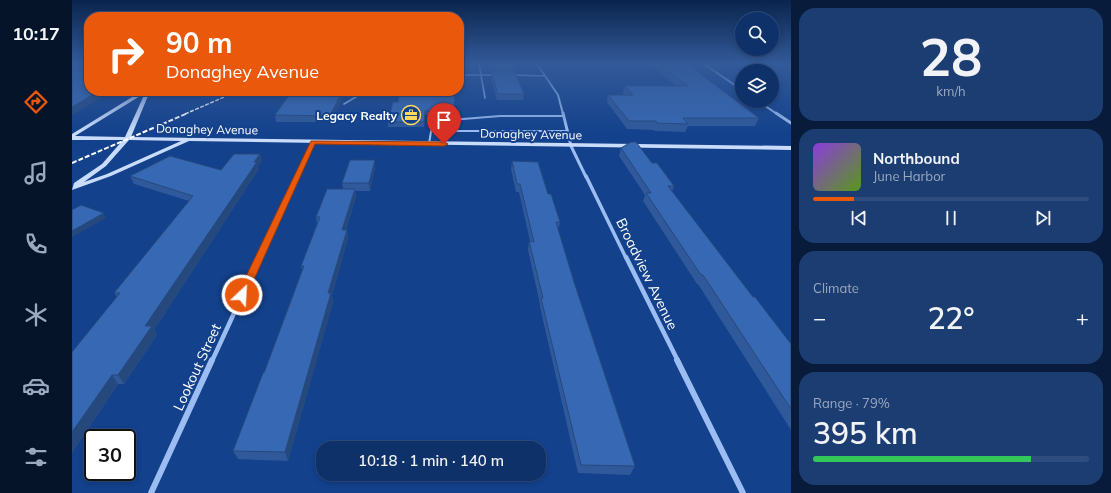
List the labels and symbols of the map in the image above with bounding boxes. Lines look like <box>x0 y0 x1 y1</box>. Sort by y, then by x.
pin <box>427 103 461 144</box>
office icon: Legacy Realty <box>400 104 422 126</box>
place label: Legacy Realty <box>316 108 397 123</box>
street label: Donaghey Avenue <box>156 121 258 137</box>
street label: Donaghey Avenue <box>480 126 582 142</box>
street label: Broadview Avenue <box>612 215 682 333</box>
position arrow <box>221 274 263 316</box>
street label: Lookout Street <box>169 321 225 413</box>
speed limit sign: 30 <box>84 429 136 481</box>

